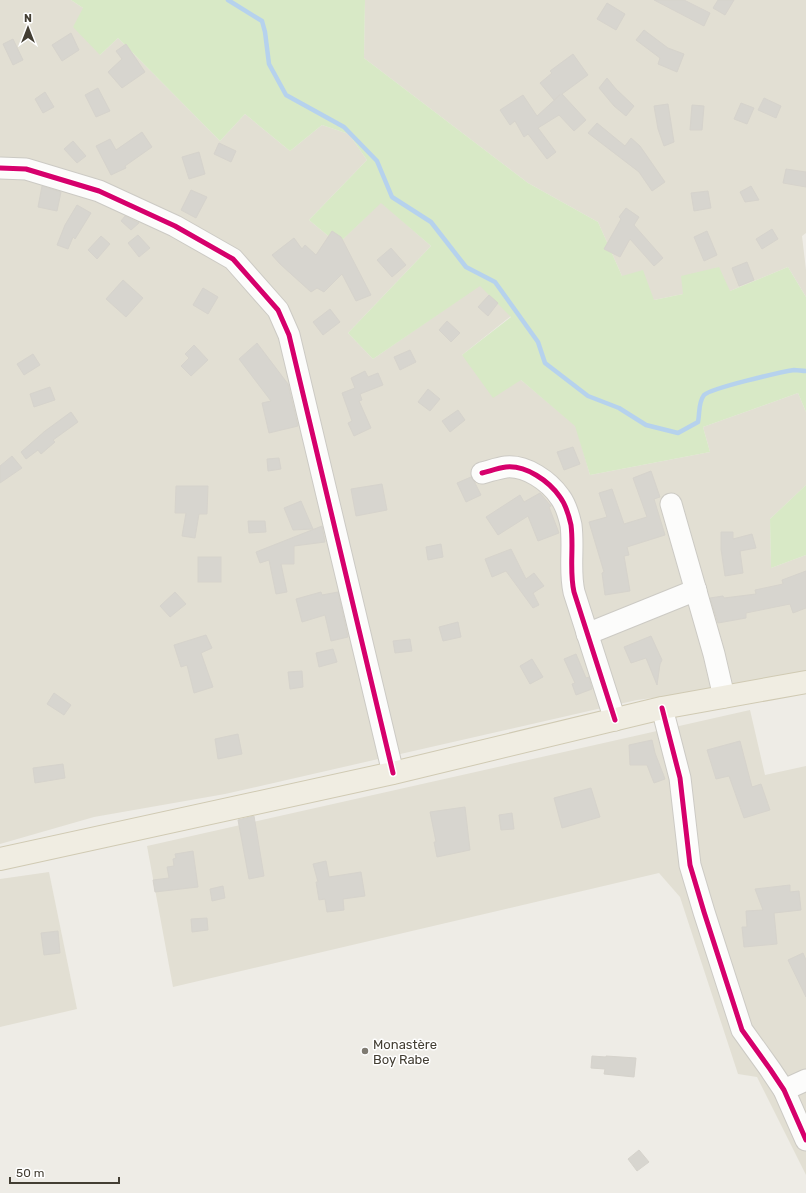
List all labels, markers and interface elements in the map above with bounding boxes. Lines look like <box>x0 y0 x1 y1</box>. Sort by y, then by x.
north arrow <box>8 8 48 48</box>
text: N <box>24 12 32 25</box>
place label: Monastère Boy Rabe <box>373 1037 437 1067</box>
marker: Monastère Boy Rabe <box>360 1046 370 1056</box>
scale bar <box>10 1159 119 1185</box>
text: 50 m <box>16 1166 44 1180</box>

